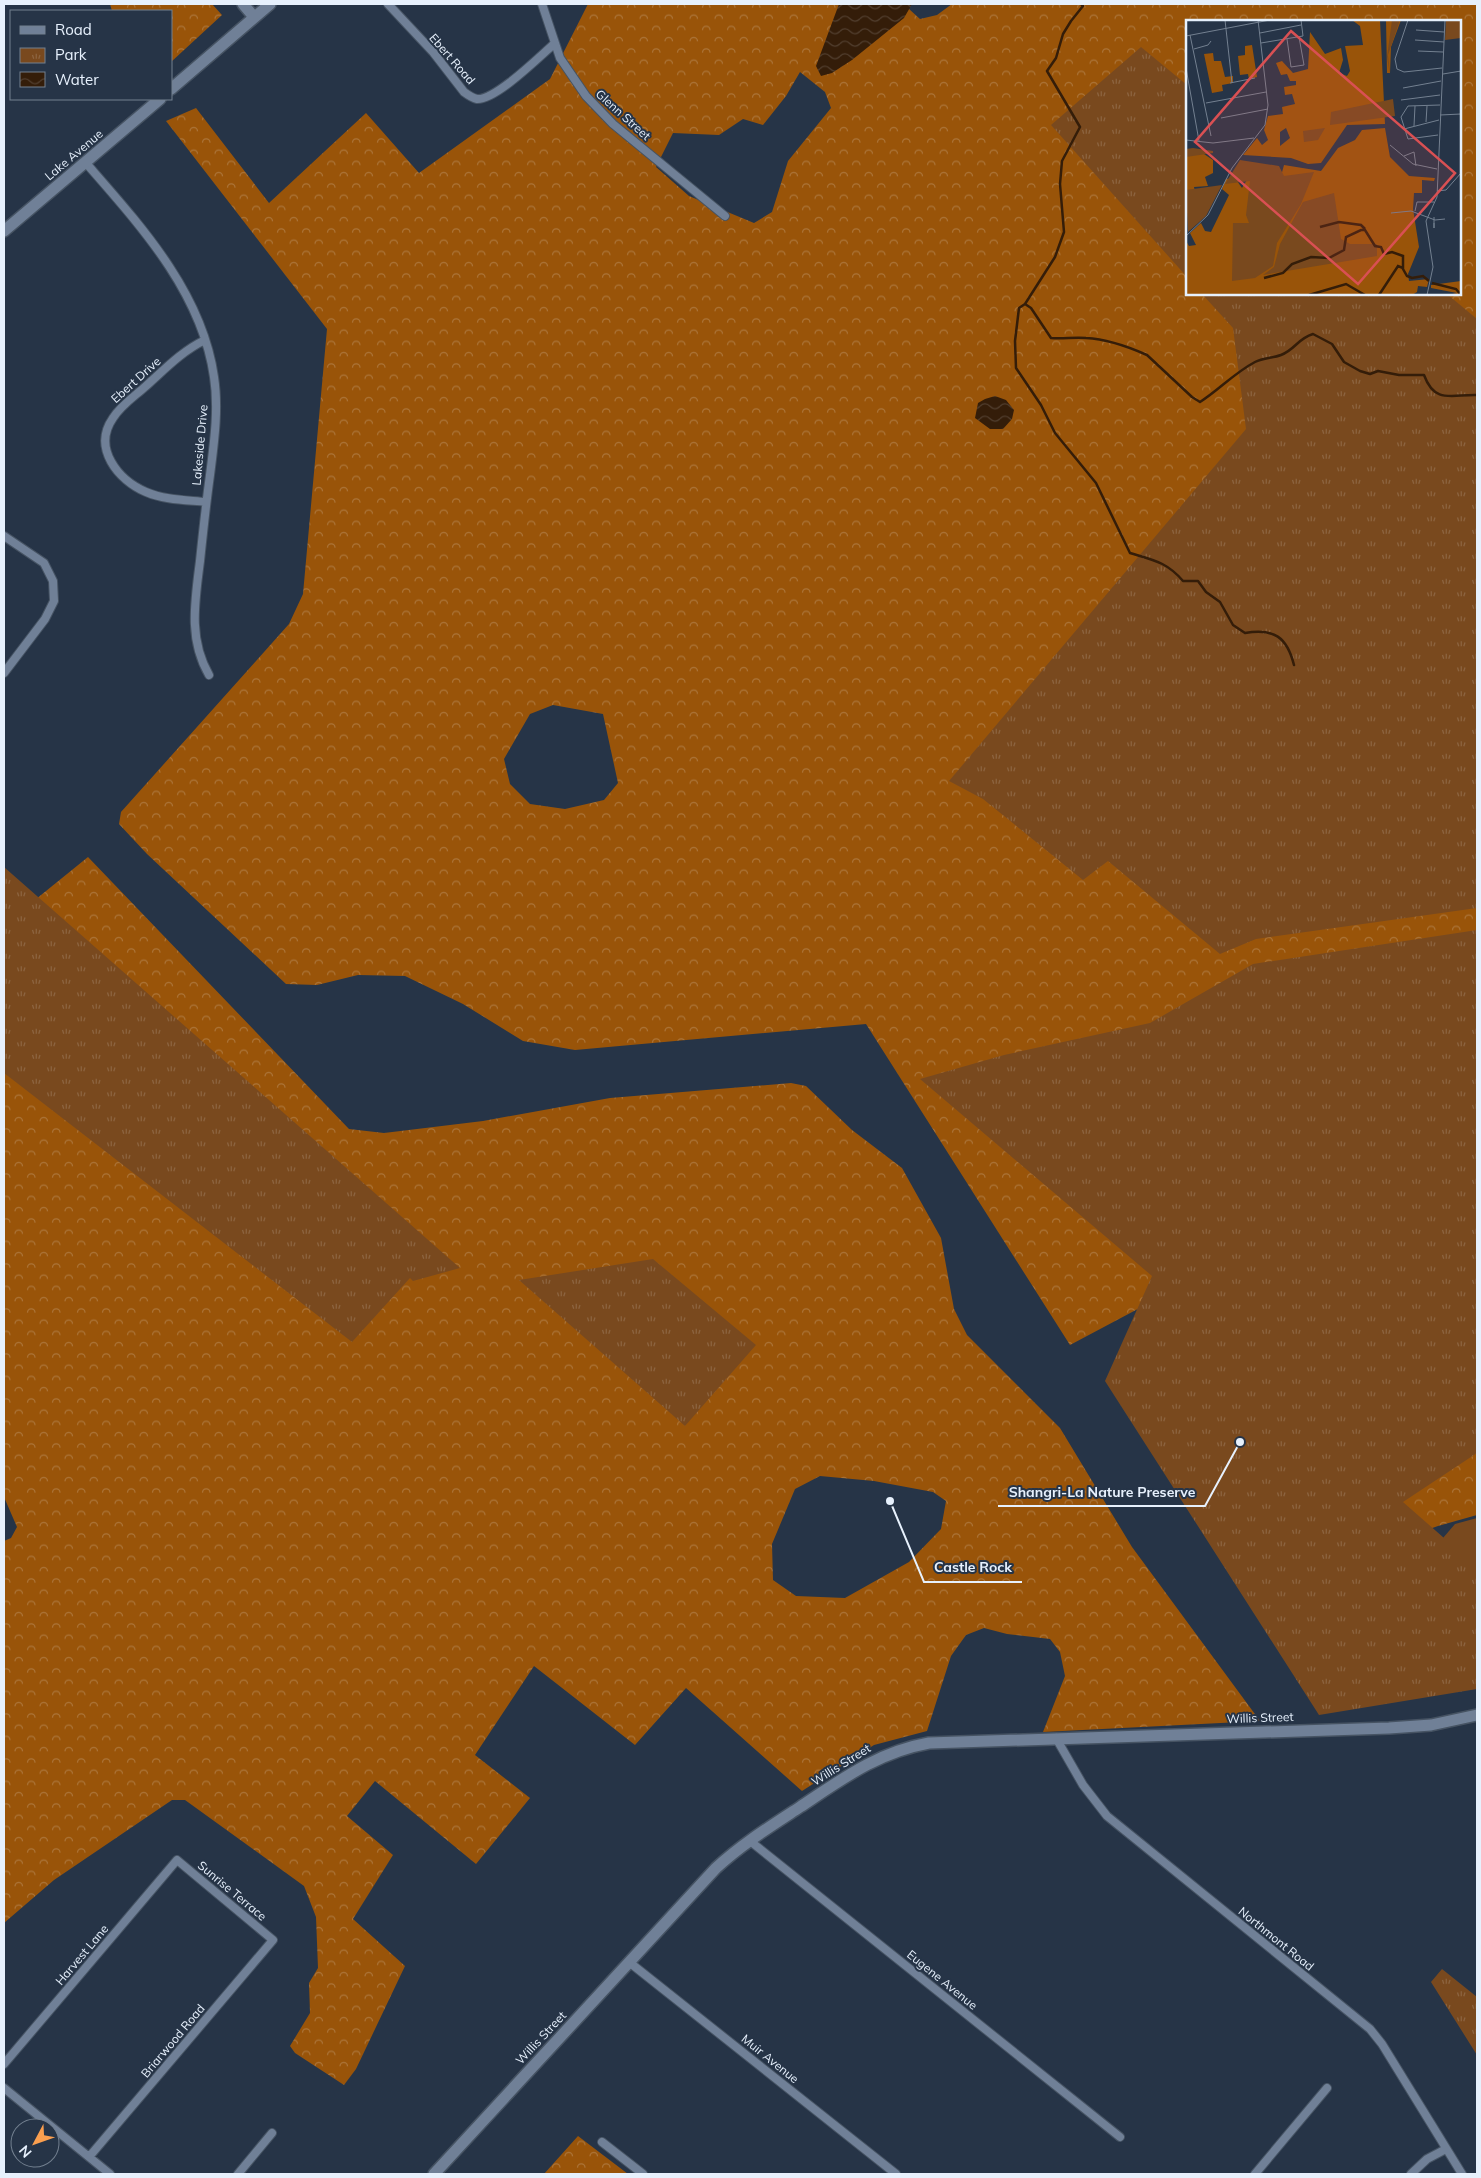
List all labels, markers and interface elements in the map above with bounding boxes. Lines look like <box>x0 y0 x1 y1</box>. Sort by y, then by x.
legend <box>10 10 172 100</box>
text: Road <box>55 20 92 39</box>
inset map <box>1186 20 1461 295</box>
street label: Ebert Road <box>426 30 478 87</box>
text: Park <box>55 45 87 64</box>
text: Water <box>55 70 99 89</box>
street label: Glenn Street <box>593 86 654 143</box>
street label: Lake Avenue <box>42 126 106 183</box>
street label: Ebert Drive <box>108 353 164 406</box>
street label: Lakeside Drive <box>189 404 211 486</box>
callout: Shangri-La Nature Preserve <box>998 1477 1205 1506</box>
text: Shangri-La Nature Preserve <box>1009 1483 1196 1501</box>
callout: Castle Rock <box>924 1553 1022 1582</box>
text: Castle Rock <box>934 1558 1012 1576</box>
street label: Willis Street <box>1226 1709 1294 1726</box>
street label: Willis Street <box>808 1740 873 1789</box>
street label: Sunrise Terrace <box>195 1857 270 1924</box>
street label: Northmont Road <box>1235 1904 1317 1974</box>
street label: Harvest Lane <box>52 1921 111 1988</box>
street label: Eugene Avenue <box>904 1947 981 2013</box>
street label: Briarwood Road <box>138 2001 208 2080</box>
street label: Willis Street <box>512 2008 569 2067</box>
street label: Muir Avenue <box>739 2031 802 2086</box>
north arrow <box>10 2118 60 2168</box>
text: N <box>15 2142 35 2161</box>

